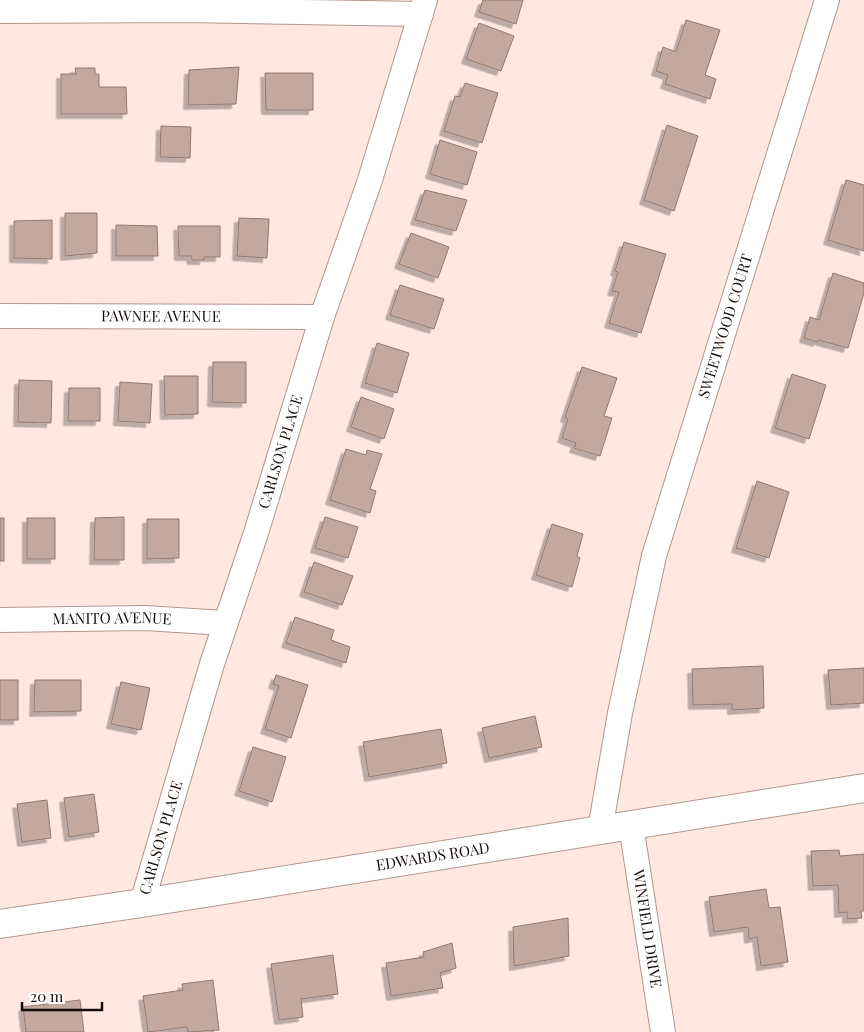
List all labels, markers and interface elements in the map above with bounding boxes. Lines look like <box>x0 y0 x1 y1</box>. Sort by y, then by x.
street label: SWEETWOOD COURT <box>693 251 756 400</box>
street label: PAWNEE AVENUE <box>101 305 221 326</box>
street label: CARLSON PLACE <box>253 392 307 511</box>
street label: MANITO AVENUE <box>52 607 172 629</box>
street label: CARLSON PLACE <box>134 778 186 897</box>
street label: EDWARDS ROAD <box>374 837 491 875</box>
street label: WINFIELD DRIVE <box>629 867 667 989</box>
scale bar <box>22 980 102 1012</box>
text: 20 m <box>30 986 64 1006</box>

